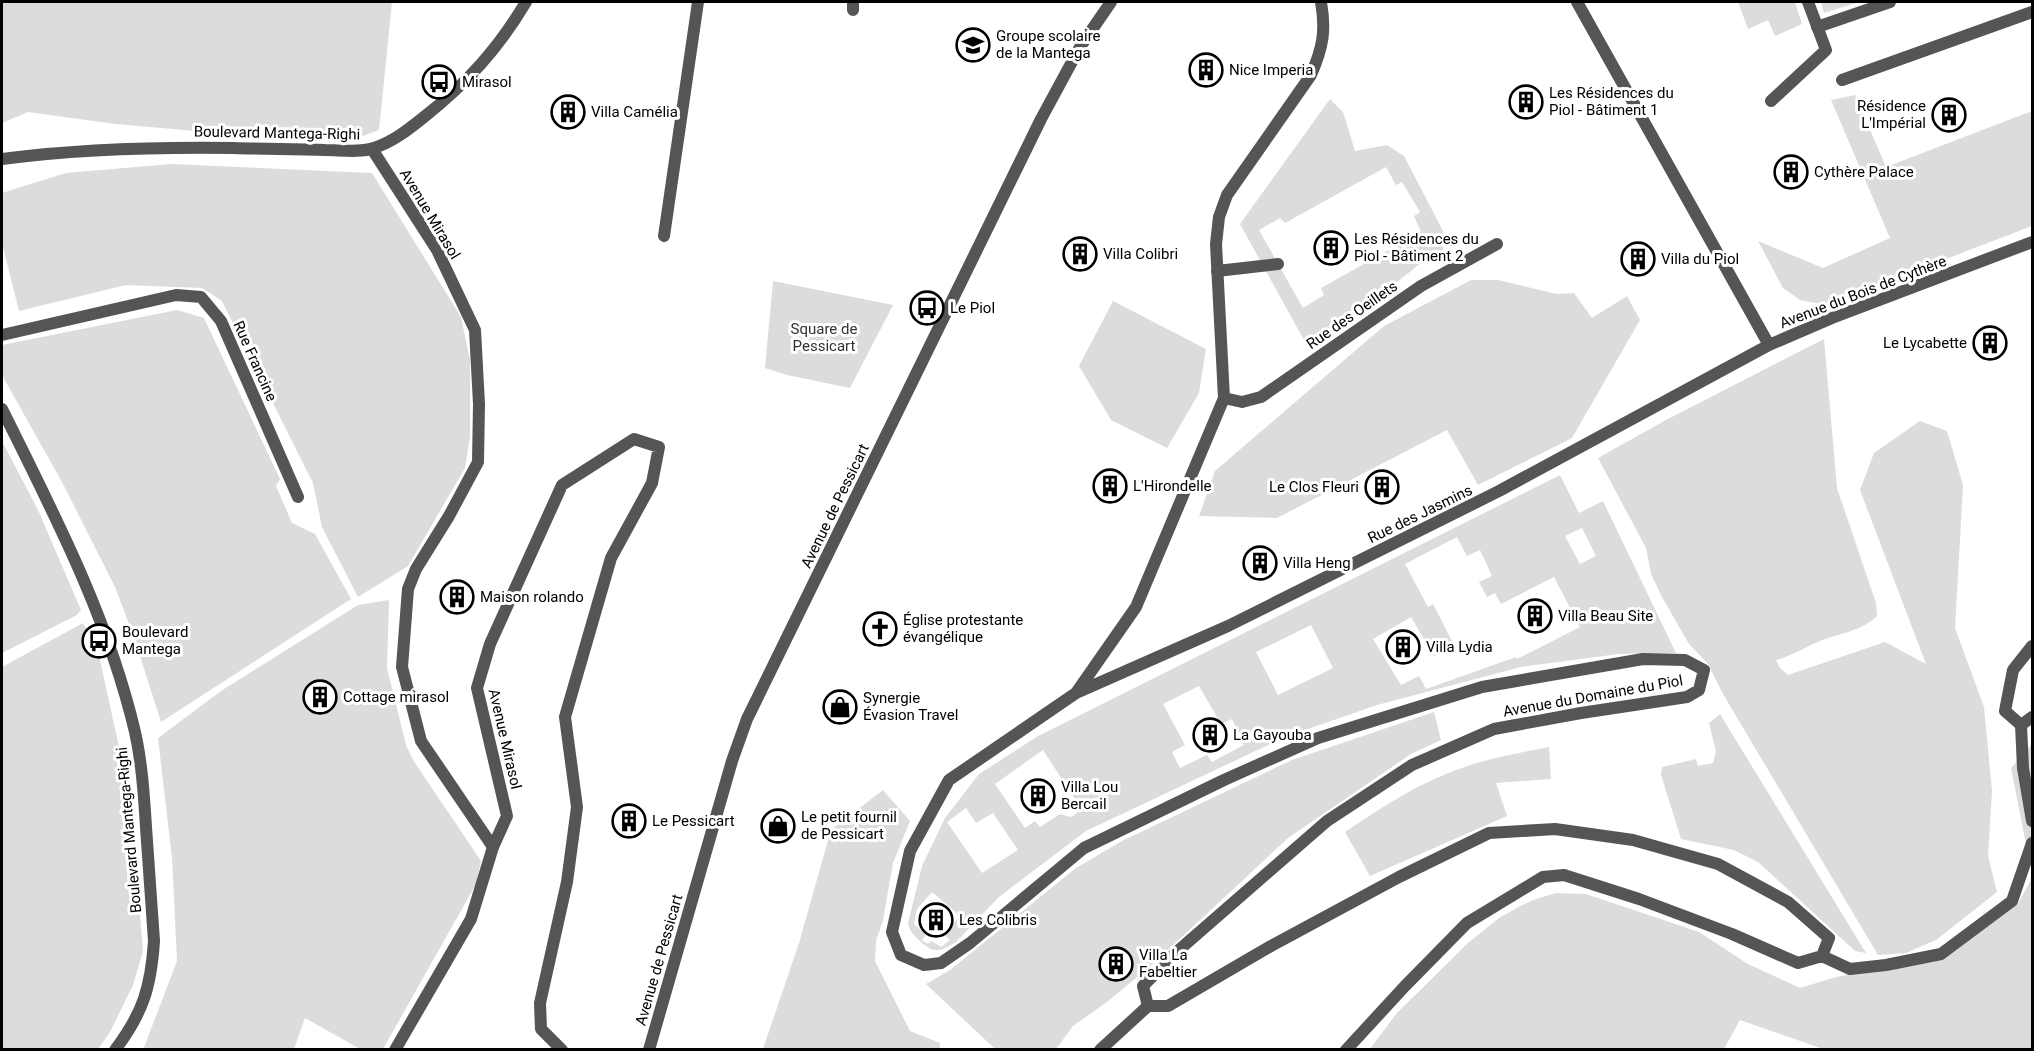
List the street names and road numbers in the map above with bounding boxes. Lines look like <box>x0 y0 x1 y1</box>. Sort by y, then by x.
street label: Boulevard Mantega-Righi <box>194 123 360 143</box>
street label: Avenue Mirasol <box>396 165 464 263</box>
street label: Avenue du Bois de Cythère <box>1777 252 1949 332</box>
street label: Rue des Oeillets <box>1303 277 1401 353</box>
street label: Rue Francine <box>229 318 281 404</box>
street label: Avenue de Pessicart <box>797 441 873 571</box>
street label: Rue des Jasmins <box>1365 481 1475 547</box>
street label: Avenue du Domaine du Piol <box>1502 671 1684 721</box>
street label: Avenue Mirasol <box>485 687 525 791</box>
street label: Boulevard Mantega-Righi <box>113 746 145 914</box>
street label: Avenue de Pessicart <box>632 892 686 1028</box>

